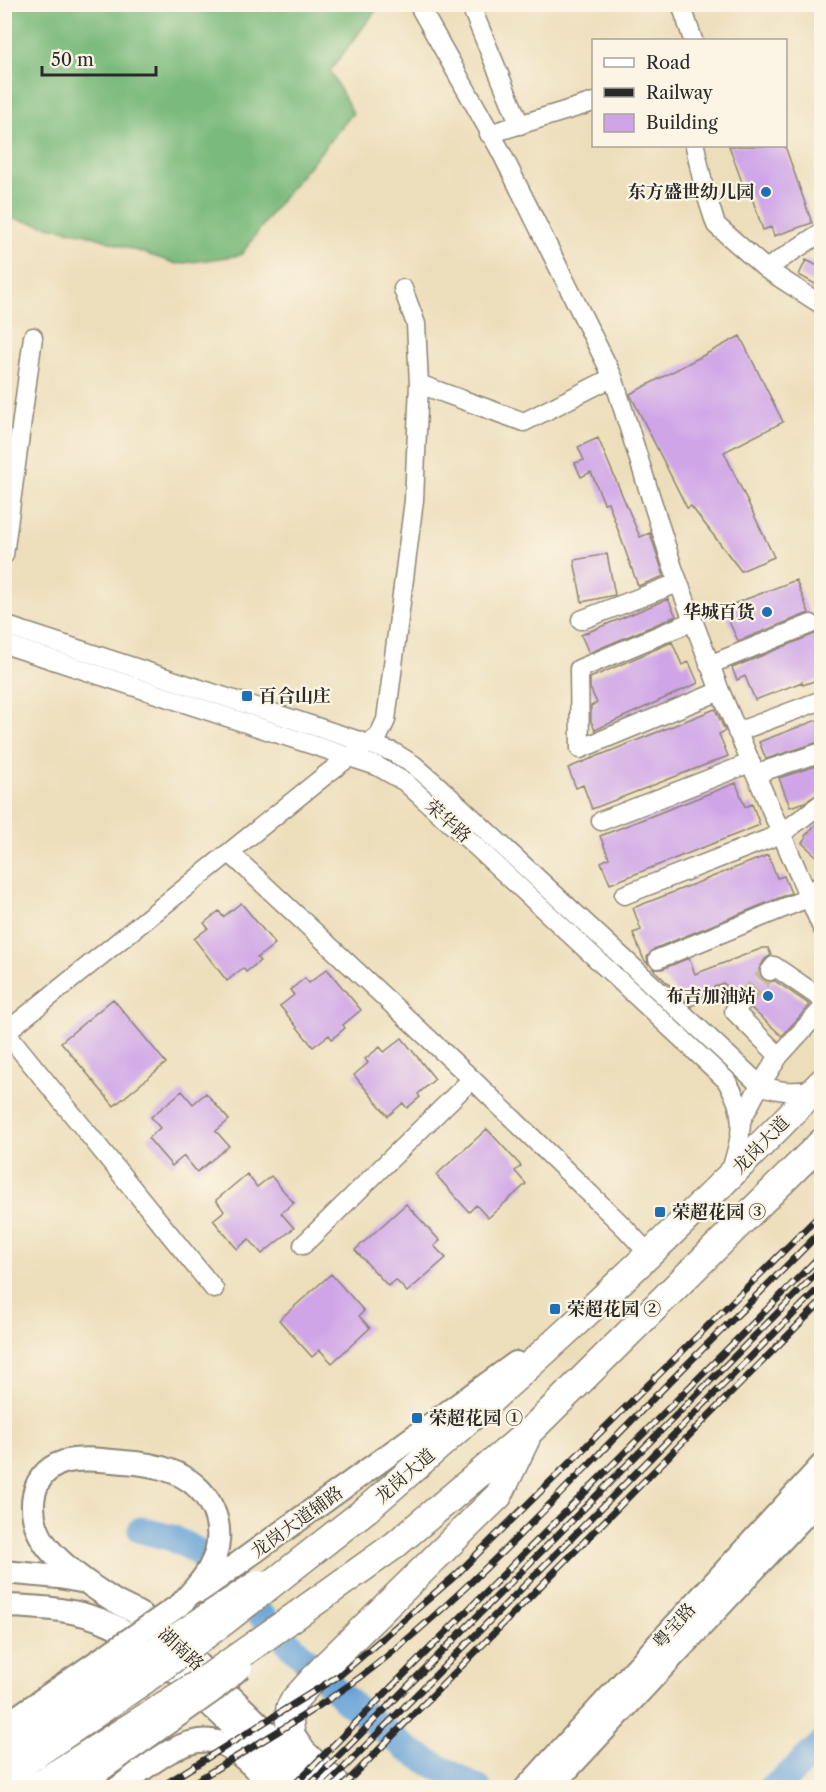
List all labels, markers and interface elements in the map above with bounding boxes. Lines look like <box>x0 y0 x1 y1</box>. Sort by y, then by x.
scale bar <box>42 39 156 77</box>
legend <box>592 39 787 147</box>
text: 50 m <box>51 49 94 71</box>
text: Road <box>646 52 691 74</box>
text: Railway <box>646 82 714 104</box>
text: Building <box>646 112 718 134</box>
place label: 东方盛世幼儿园 <box>628 181 754 203</box>
marker: 东方盛世幼儿园 <box>759 185 773 199</box>
place label: 华城百货 <box>683 601 755 623</box>
marker: 华城百货 <box>760 605 774 619</box>
place label: 百合山庄 <box>259 685 331 707</box>
marker: 百合山庄 <box>240 689 254 703</box>
street label: 荣华路 <box>421 795 475 847</box>
place label: 布吉加油站 <box>666 985 756 1007</box>
marker: 布吉加油站 <box>761 989 775 1003</box>
street label: 龙岗大道 <box>728 1111 794 1179</box>
place label: 荣超花园 ③ <box>672 1201 767 1223</box>
marker: 荣超花园 ③ <box>653 1205 667 1219</box>
place label: 荣超花园 ② <box>567 1298 662 1320</box>
marker: 荣超花园 ② <box>548 1302 562 1316</box>
place label: 荣超花园 ① <box>429 1407 524 1429</box>
marker: 荣超花园 ① <box>410 1411 424 1425</box>
street label: 龙岗大道 <box>371 1444 439 1508</box>
street label: 龙岗大道辅路 <box>247 1481 347 1563</box>
street label: 粤宝路 <box>648 1599 700 1653</box>
street label: 湖南路 <box>154 1623 208 1675</box>

